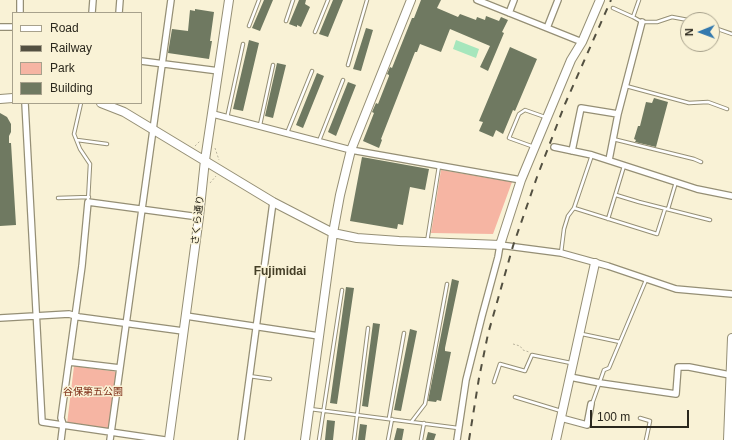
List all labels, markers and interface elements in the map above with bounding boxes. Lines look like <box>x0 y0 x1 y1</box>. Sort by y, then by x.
legend <box>12 12 142 104</box>
north arrow <box>680 12 720 52</box>
text: Road <box>50 21 79 35</box>
text: N <box>683 28 695 36</box>
text: Railway <box>50 41 92 55</box>
text: Park <box>50 61 75 75</box>
text: Building <box>50 81 93 95</box>
street label: さくら通り <box>189 194 207 246</box>
district label: Fujimidai <box>254 265 306 279</box>
park label: 谷保第五公園 <box>63 386 123 398</box>
scale bar <box>592 402 691 428</box>
text: 100 m <box>597 410 630 424</box>

